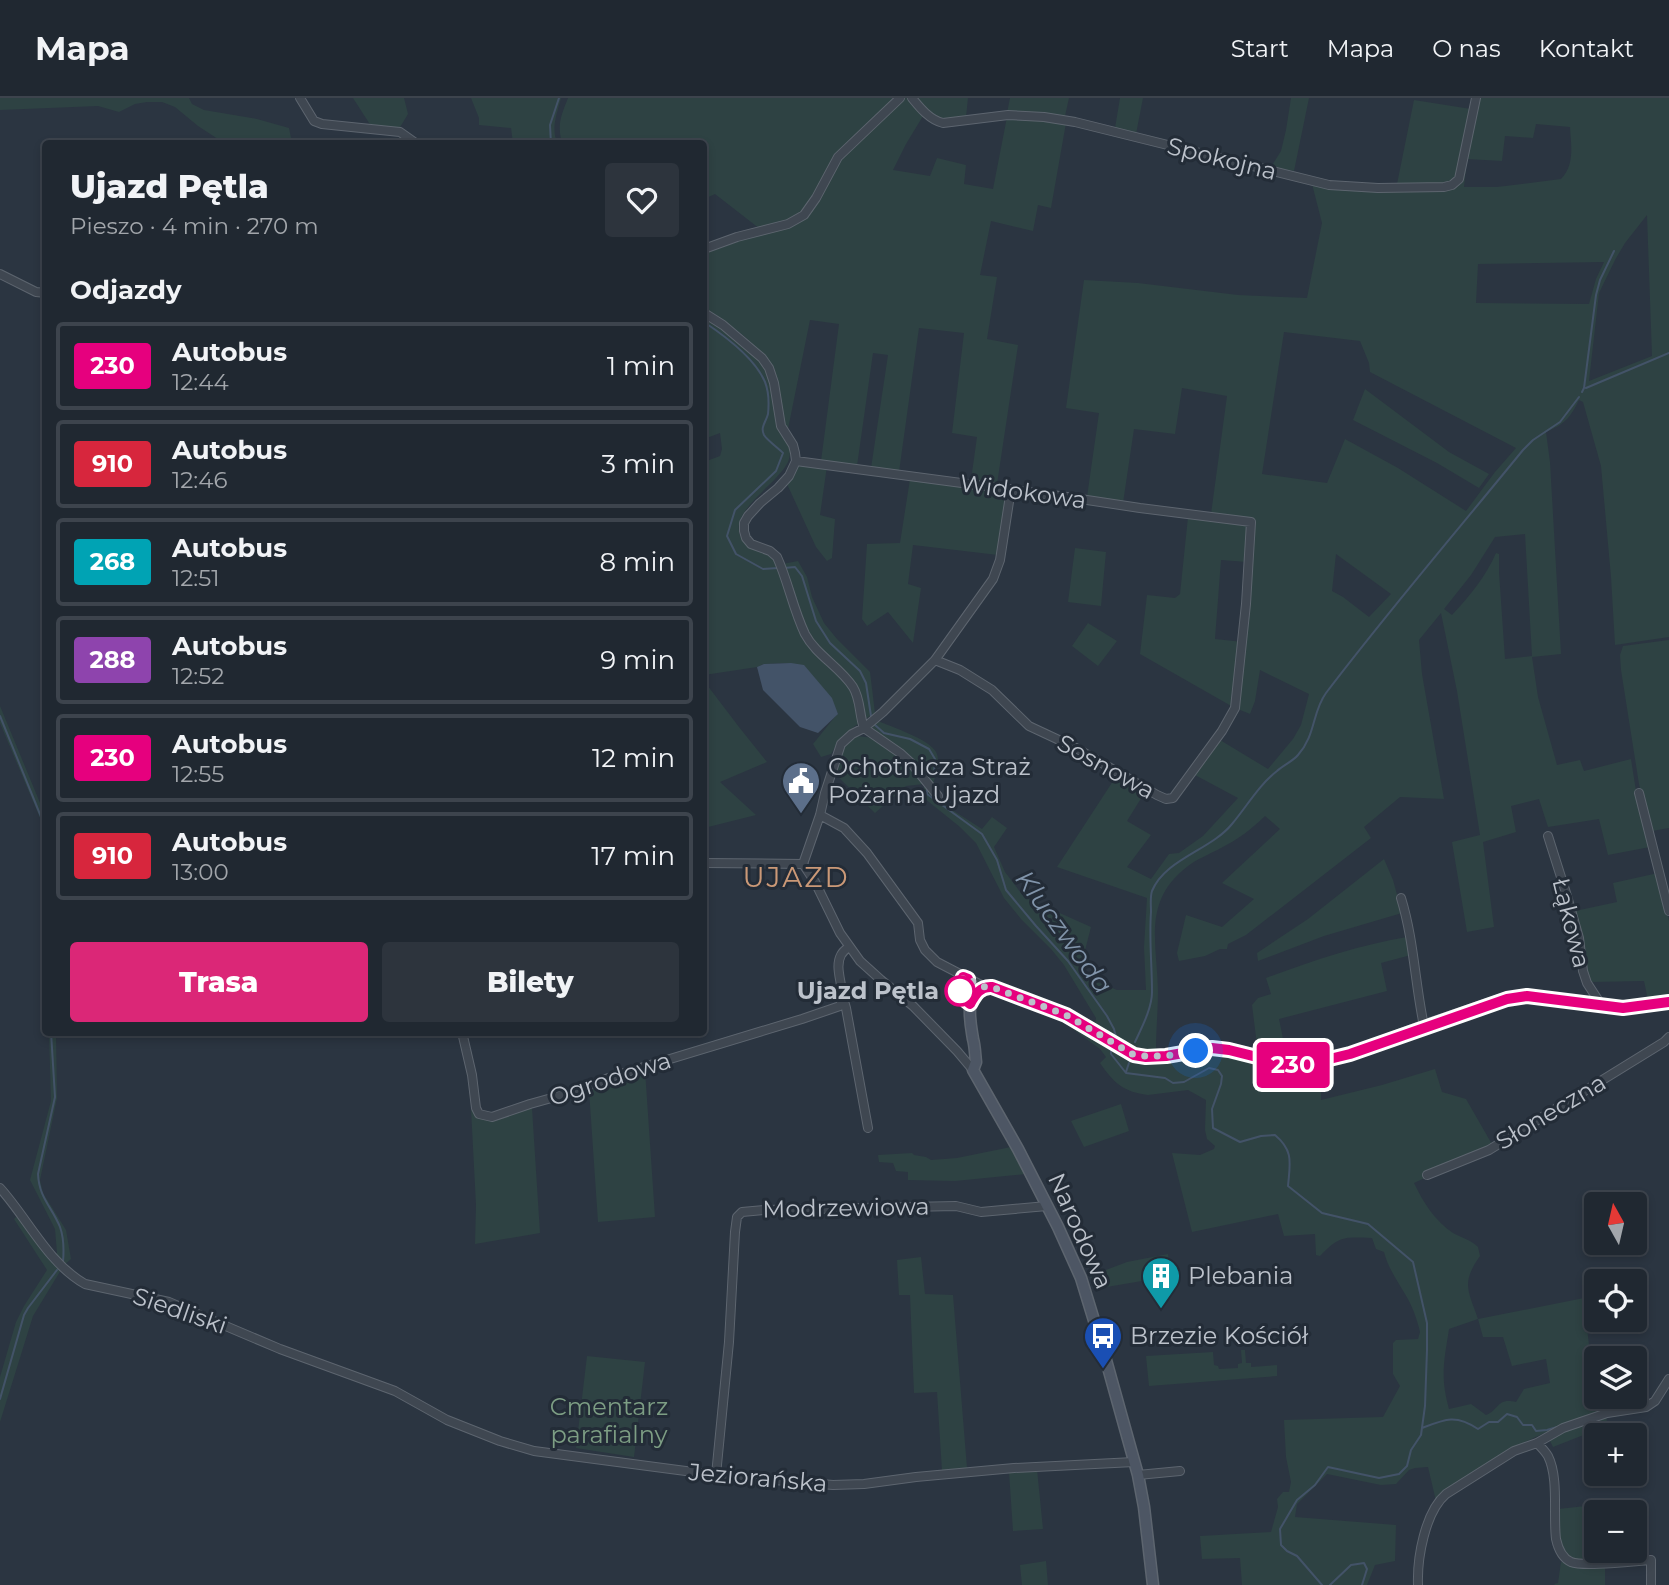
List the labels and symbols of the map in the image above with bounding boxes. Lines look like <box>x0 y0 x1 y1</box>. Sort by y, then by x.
street label: Spokojna <box>1164 131 1280 186</box>
street label: Widokowa <box>958 468 1088 515</box>
street label: Sosnowa <box>1052 728 1160 805</box>
place label: Ochotnicza Straż Pożarna Ujazd <box>828 752 1031 809</box>
public building icon: Ochotnicza Straż Pożarna Ujazd <box>780 760 822 815</box>
district label: UJAZD <box>742 860 850 894</box>
water label: Kluczwoda <box>1009 864 1119 1000</box>
street label: Łąkowa <box>1546 875 1597 971</box>
place label: Ujazd Pętla <box>797 976 939 1005</box>
marker: Ujazd Pętla <box>945 976 975 1006</box>
your location <box>1178 1033 1213 1068</box>
line badge: 230 <box>1253 1042 1333 1088</box>
street label: Ogrodowa <box>545 1045 675 1112</box>
street label: Słoneczna <box>1490 1067 1611 1156</box>
street label: Narodowa <box>1042 1168 1119 1293</box>
street label: Modrzewiowa <box>762 1192 930 1223</box>
north arrow <box>1584 1192 1647 1255</box>
building icon: Plebania <box>1140 1255 1182 1310</box>
place label: Plebania <box>1188 1261 1293 1290</box>
street label: Siedliski <box>129 1281 231 1340</box>
bus stop icon: Brzezie Kościół <box>1082 1315 1124 1370</box>
place label: Brzezie Kościół <box>1130 1321 1309 1350</box>
park label: Cmentarz parafialny <box>550 1392 668 1449</box>
street label: Jeziorańska <box>686 1457 829 1498</box>

